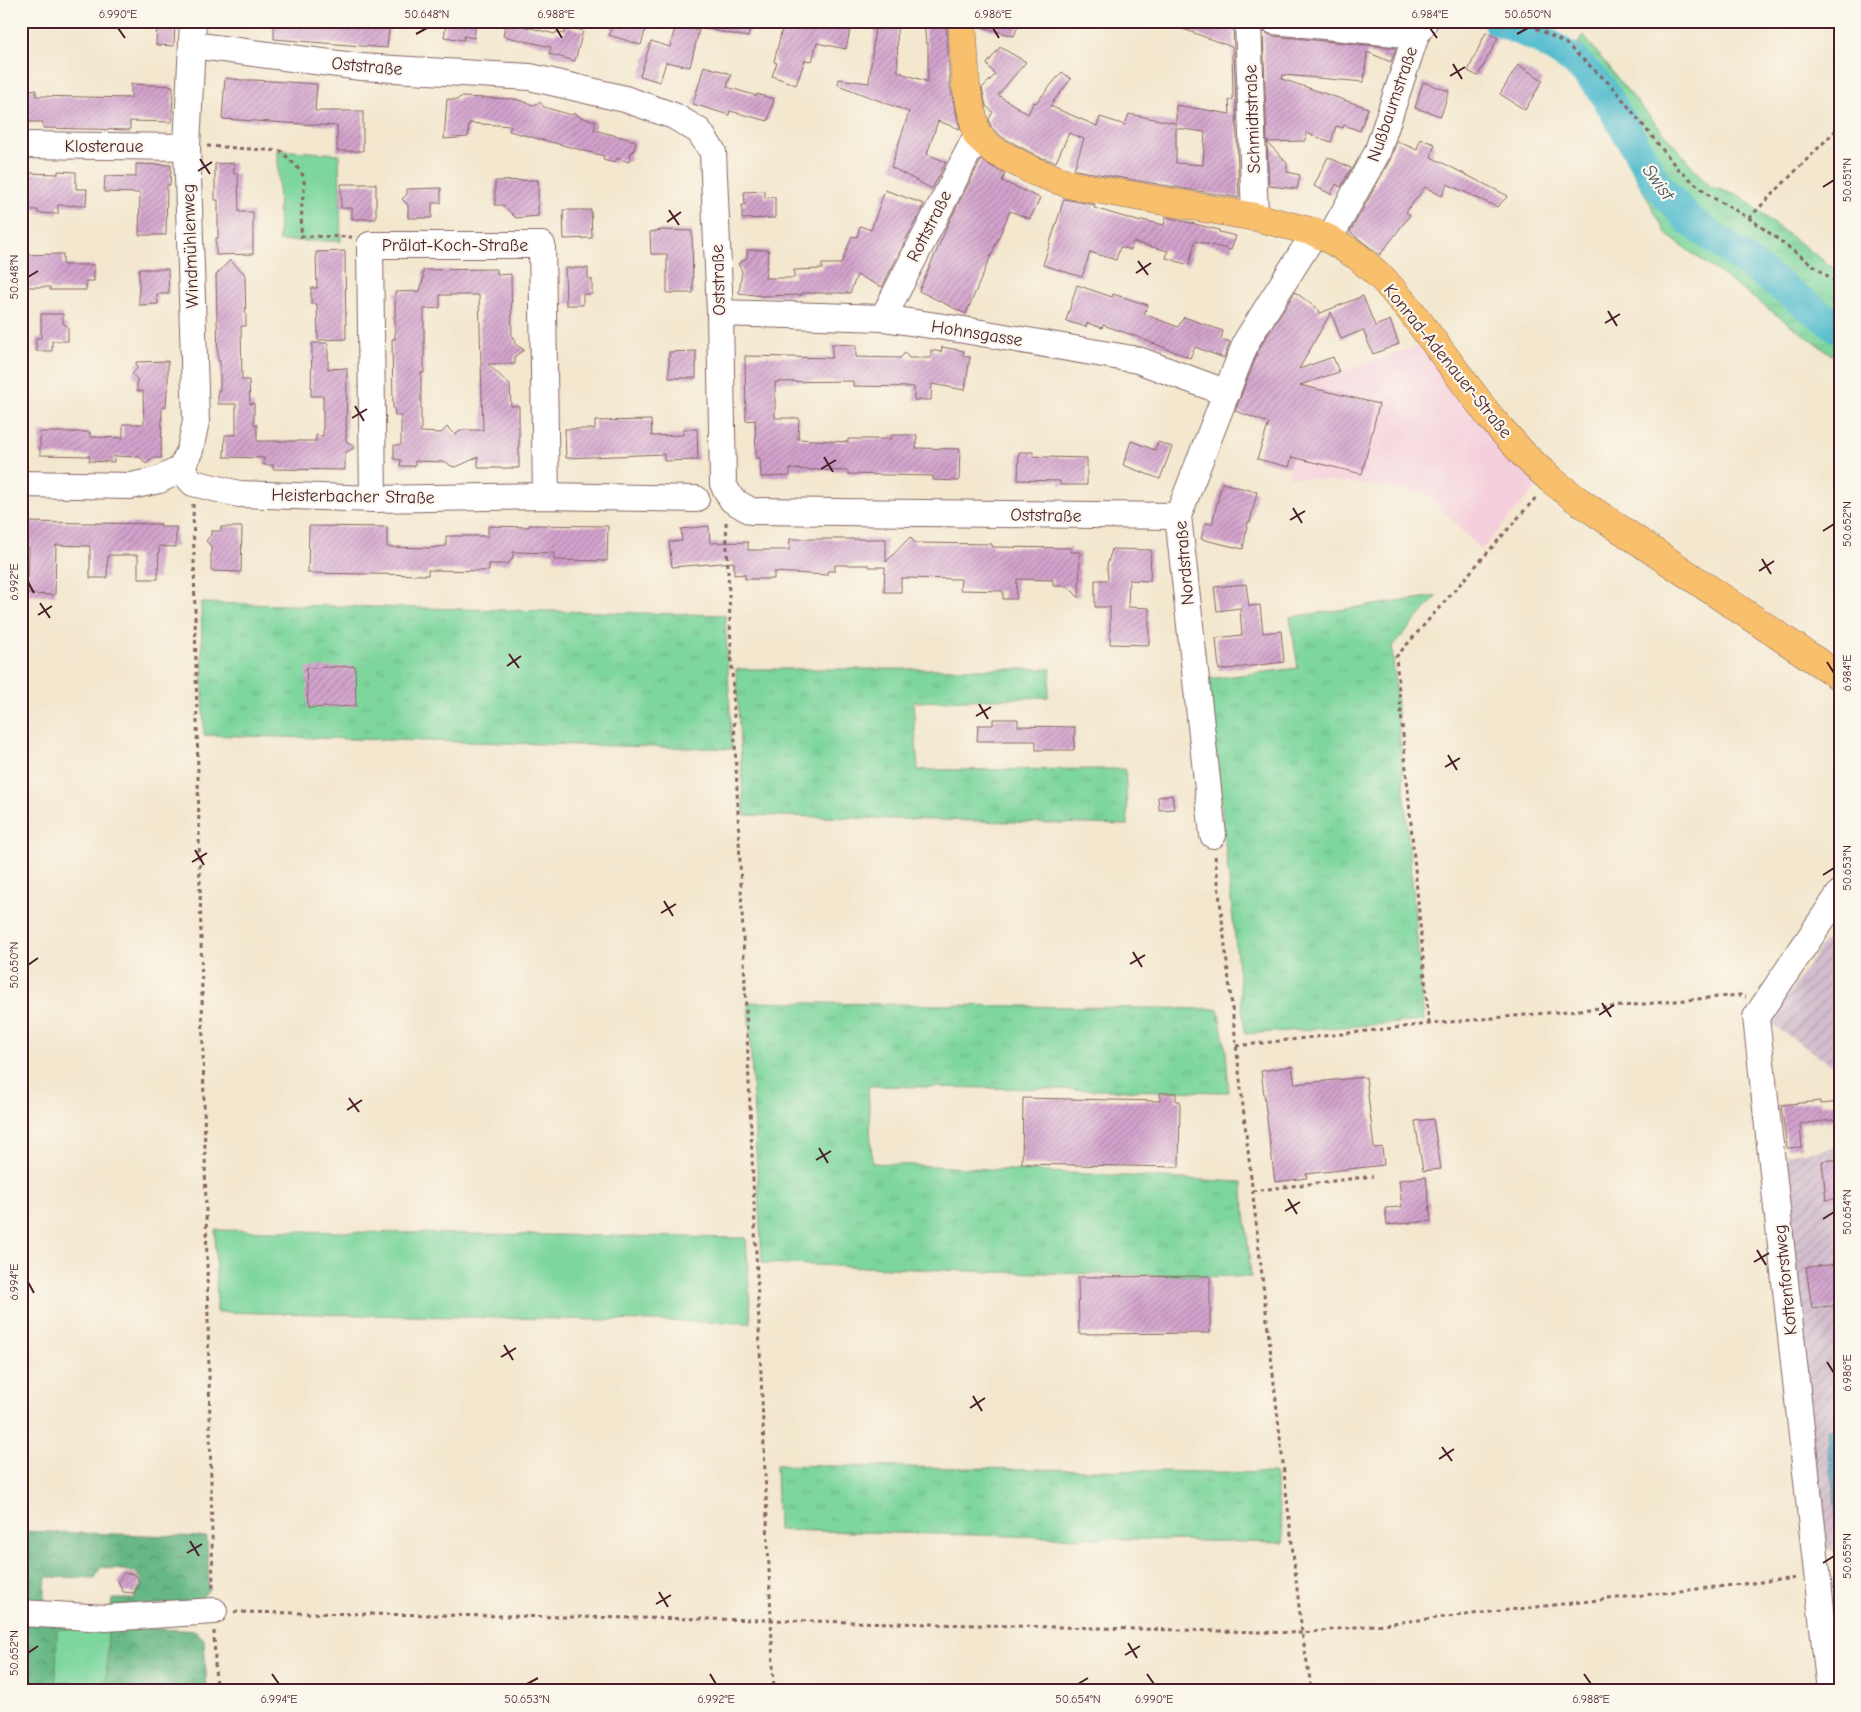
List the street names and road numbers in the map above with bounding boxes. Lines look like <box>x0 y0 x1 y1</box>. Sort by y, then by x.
street label: Nußbaumstraße <box>1363 44 1422 165</box>
street label: Oststraße <box>330 53 403 80</box>
street label: Schmidtstraße <box>1240 64 1265 174</box>
street label: Klosteraue <box>65 136 143 157</box>
street label: Windmühlenweg <box>178 183 203 309</box>
street label: Rottstraße <box>903 187 956 265</box>
street label: Prälat-Koch-Straße <box>382 235 528 256</box>
street label: Oststraße <box>707 244 730 316</box>
street label: Konrad-Adenauer-Straße <box>1379 280 1516 443</box>
street label: Hohnsgasse <box>930 316 1024 351</box>
street label: Heisterbacher Straße <box>271 485 435 508</box>
street label: Oststraße <box>1010 504 1082 527</box>
street label: Nordstraße <box>1170 520 1199 606</box>
street label: Kottenforstweg <box>1769 1224 1802 1336</box>

